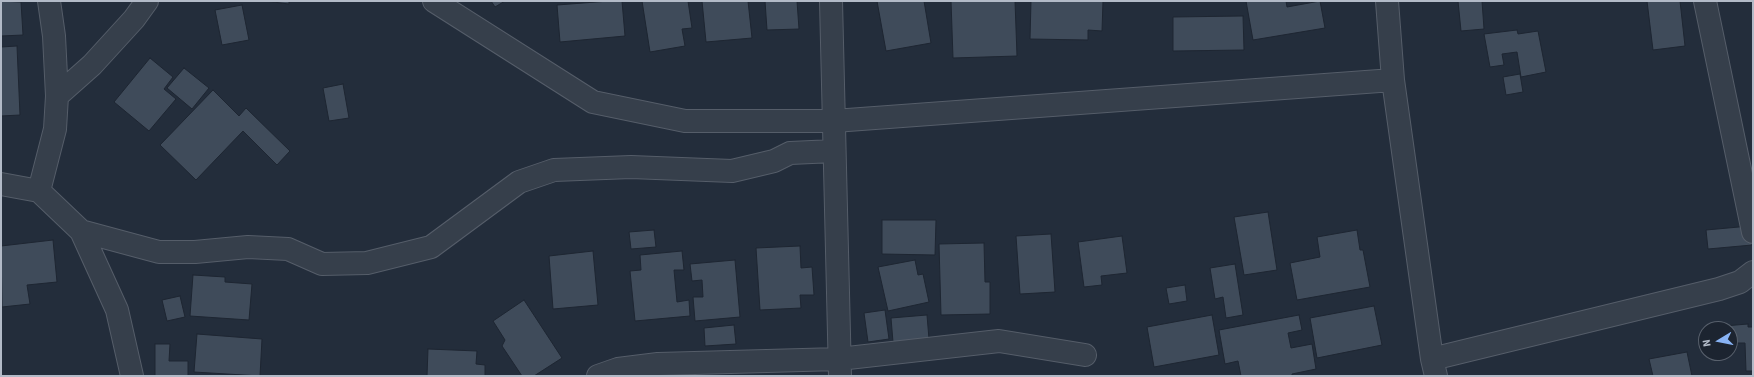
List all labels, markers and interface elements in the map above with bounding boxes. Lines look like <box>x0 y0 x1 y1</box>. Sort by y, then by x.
north arrow <box>1698 321 1738 361</box>
text: N <box>1699 338 1715 348</box>

